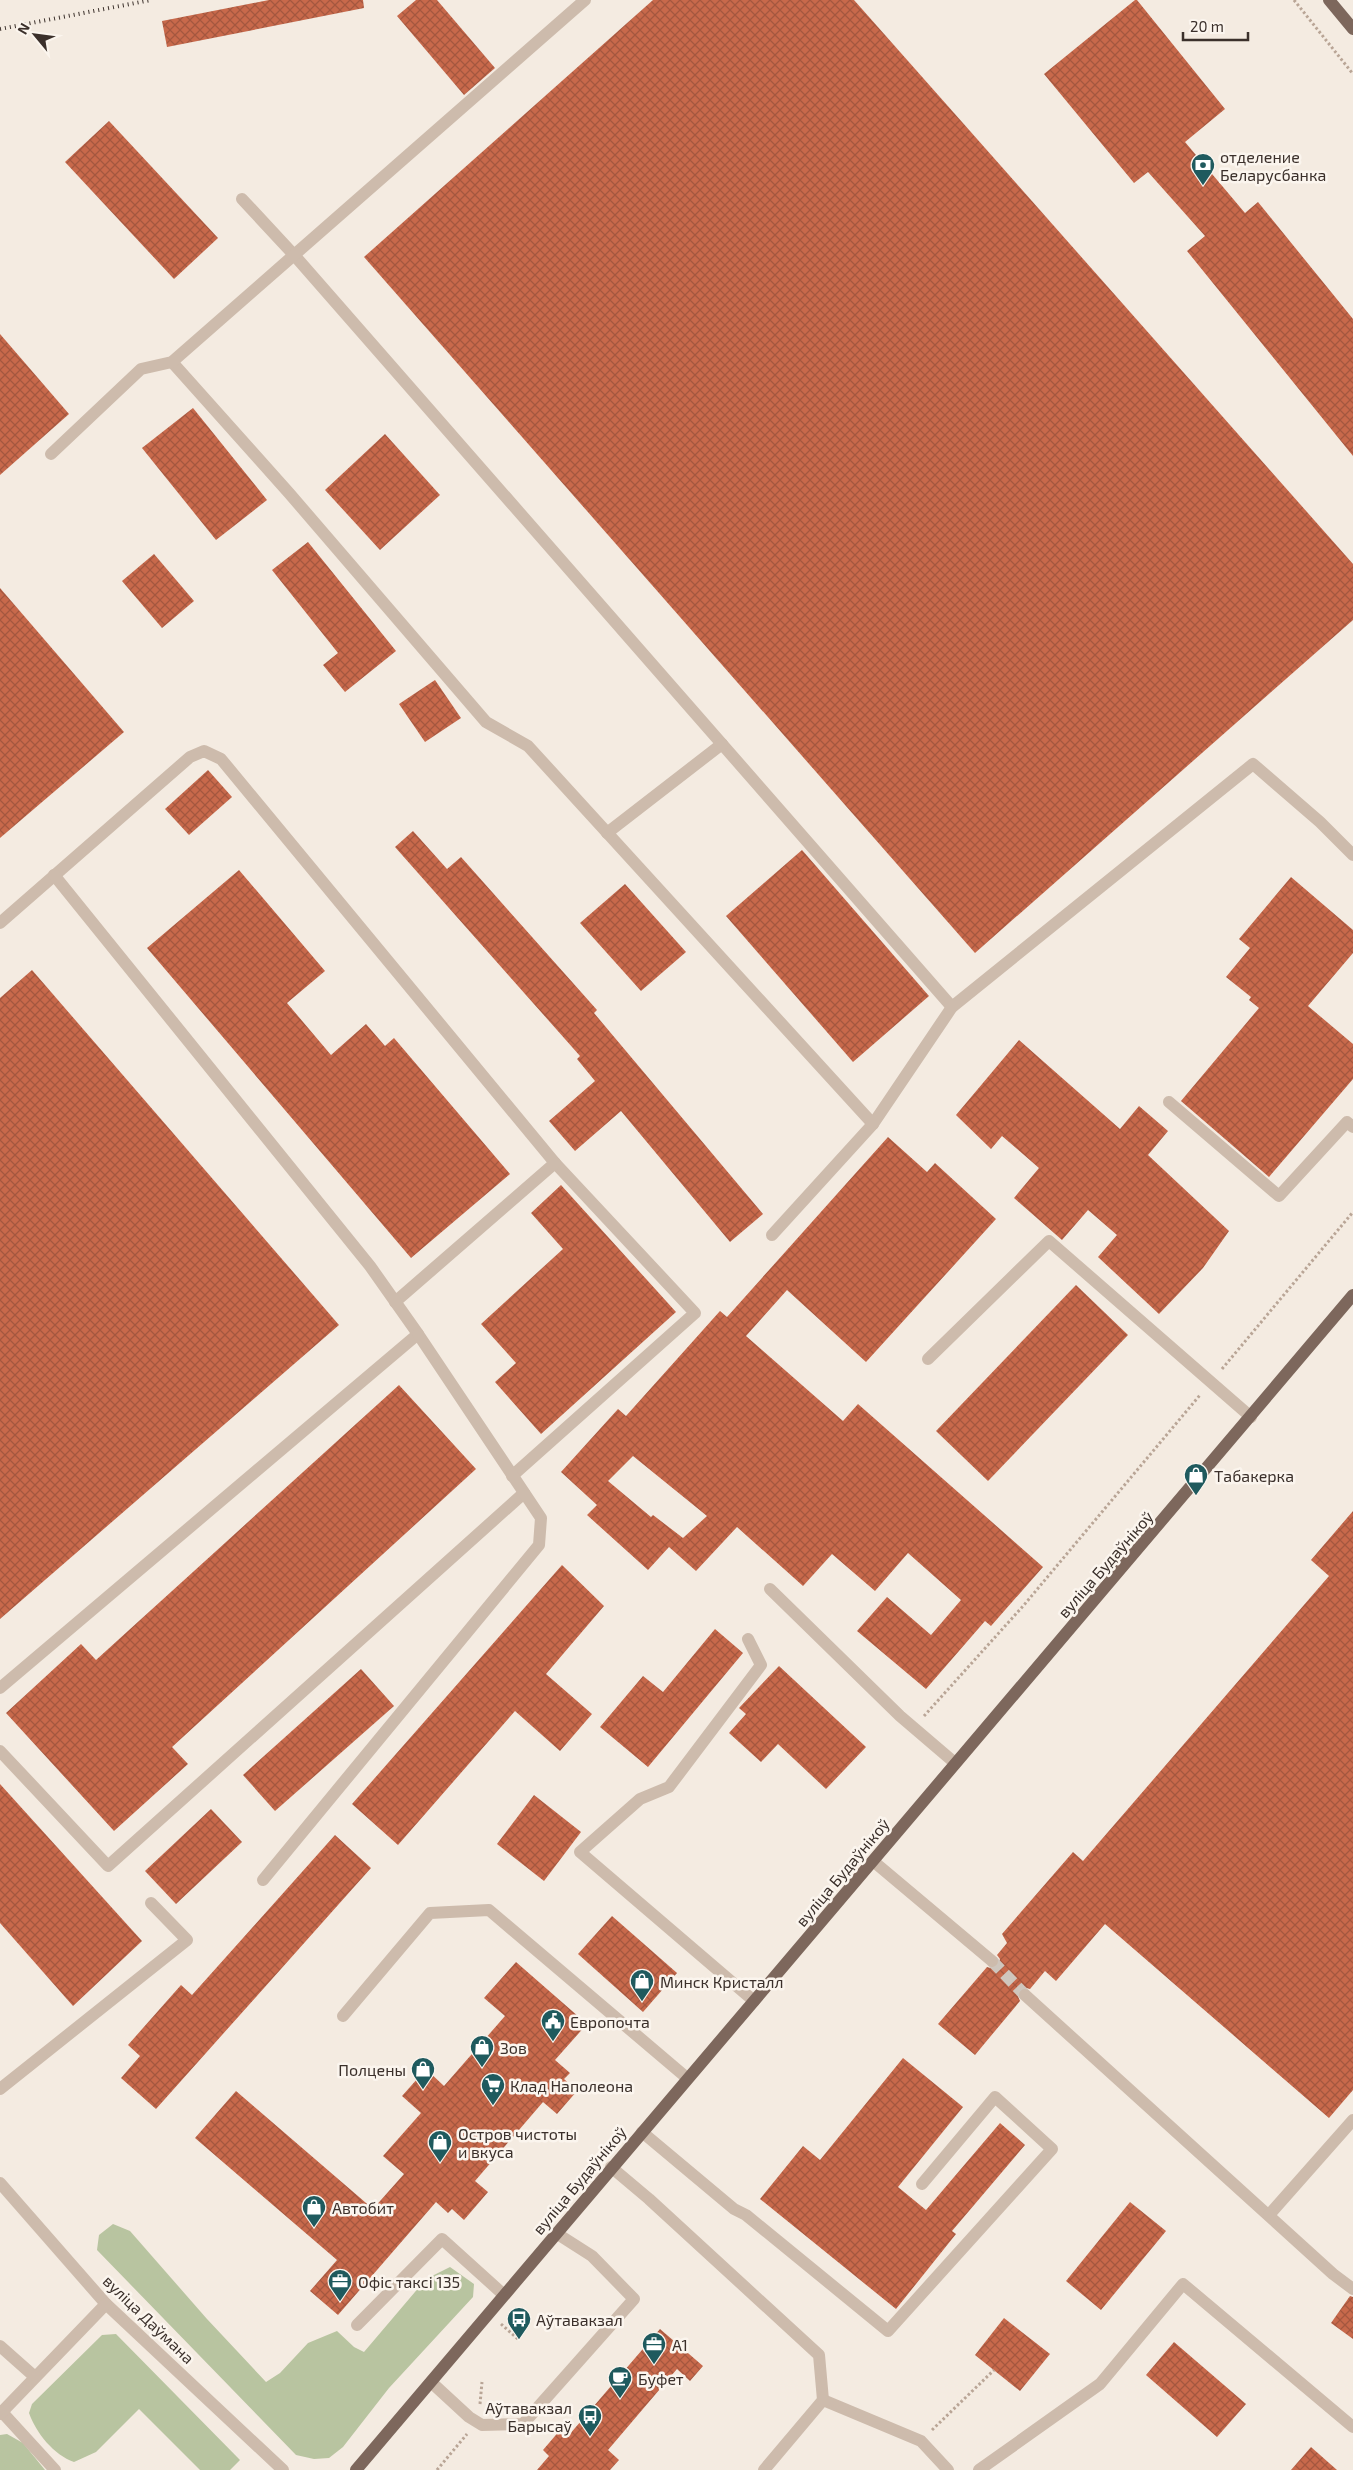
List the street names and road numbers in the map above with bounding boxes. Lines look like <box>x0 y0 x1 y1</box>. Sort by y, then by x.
street label: вуліца Будаўнікоў <box>1054 1506 1158 1622</box>
street label: вуліца Будаўнікоў <box>791 1814 894 1931</box>
street label: вуліца Будаўнікоў <box>528 2122 631 2239</box>
street label: вуліца Даўмана <box>99 2271 198 2368</box>

